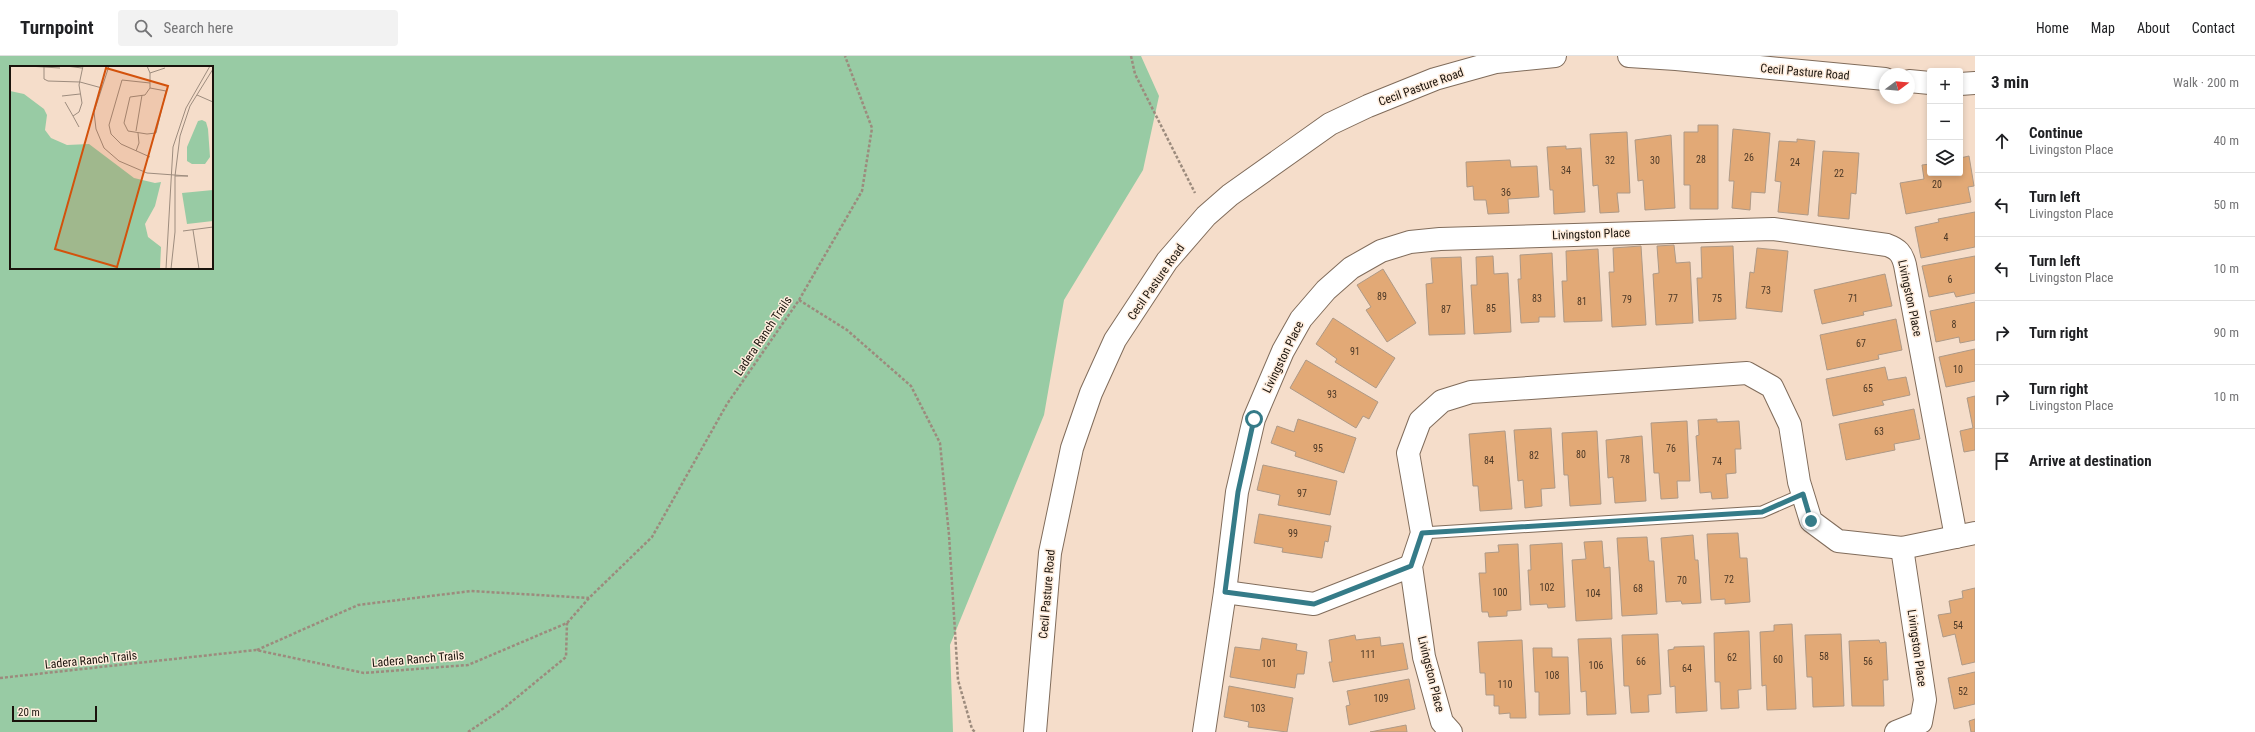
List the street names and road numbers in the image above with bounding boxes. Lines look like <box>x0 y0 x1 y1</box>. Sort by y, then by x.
street label: Cecil Pasture Road <box>1760 61 1850 83</box>
street label: Cecil Pasture Road <box>1377 65 1465 109</box>
street label: Livingston Place <box>1552 226 1631 242</box>
street label: Cecil Pasture Road <box>1125 241 1187 323</box>
street label: Livingston Place <box>1895 258 1925 338</box>
street label: Ladera Ranch Trails <box>731 294 795 378</box>
street label: Livingston Place <box>1260 319 1307 395</box>
street label: Cecil Pasture Road <box>1036 549 1058 639</box>
street label: Livingston Place <box>1905 608 1929 688</box>
street label: Livingston Place <box>1415 635 1447 714</box>
street label: Ladera Ranch Trails <box>44 648 138 672</box>
street label: Ladera Ranch Trails <box>371 648 465 670</box>

